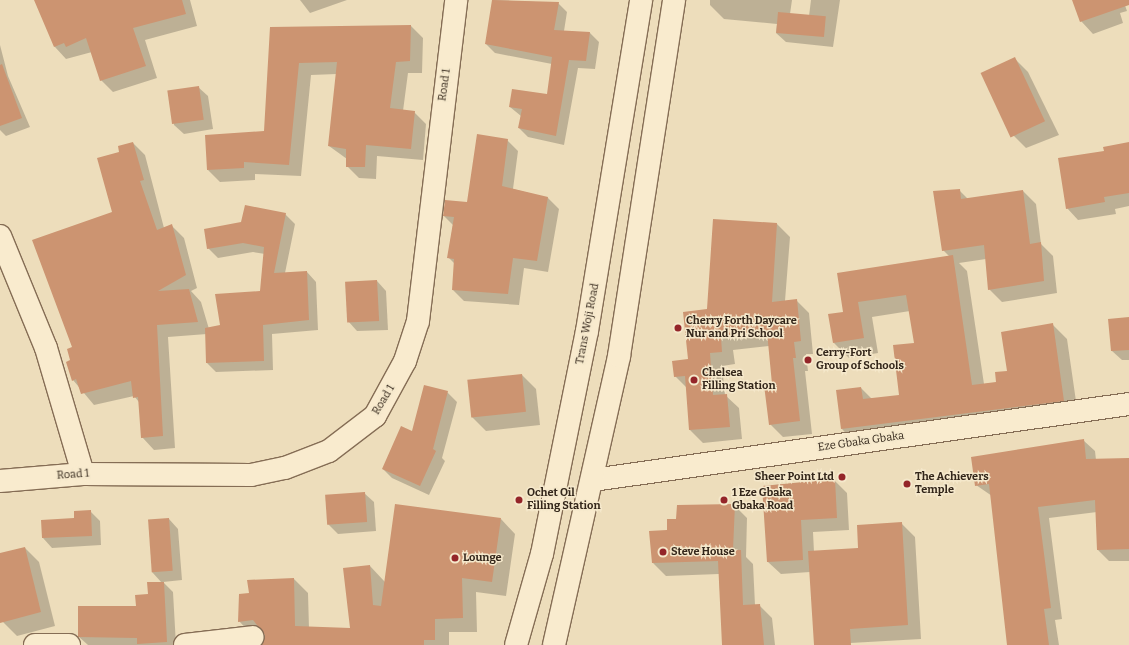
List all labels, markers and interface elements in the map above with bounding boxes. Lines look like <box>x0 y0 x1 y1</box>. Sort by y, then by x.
street label: Road 1 <box>436 68 454 102</box>
street label: Trans Woji Road <box>574 282 602 366</box>
place label: Cherry Forth Daycare Nur and Pri School <box>686 315 797 341</box>
marker: Cherry Forth Daycare Nur and Pri School <box>673 323 683 333</box>
place label: Cerry-Fort Group of Schools <box>816 347 904 373</box>
marker: Cerry-Fort Group of Schools <box>803 355 813 365</box>
place label: Chelsea Filling Station <box>702 367 775 393</box>
marker: Chelsea Filling Station <box>689 375 699 385</box>
street label: Road 1 <box>370 383 398 417</box>
street label: Eze Gbaka Gbaka <box>817 429 905 455</box>
street label: Road 1 <box>56 467 90 483</box>
place label: Sheer Point Ltd <box>755 470 834 484</box>
place label: The Achievers Temple <box>915 471 989 497</box>
marker: Sheer Point Ltd <box>837 472 847 482</box>
marker: The Achievers Temple <box>902 479 912 489</box>
place label: Ochet Oil Filling Station <box>527 487 600 513</box>
place label: 1 Eze Gbaka Gbaka Road <box>732 487 793 513</box>
marker: Ochet Oil Filling Station <box>514 495 524 505</box>
marker: 1 Eze Gbaka Gbaka Road <box>719 495 729 505</box>
place label: Steve House <box>671 545 735 559</box>
marker: Steve House <box>658 547 668 557</box>
place label: Lounge <box>463 551 502 565</box>
marker: Lounge <box>450 553 460 563</box>

